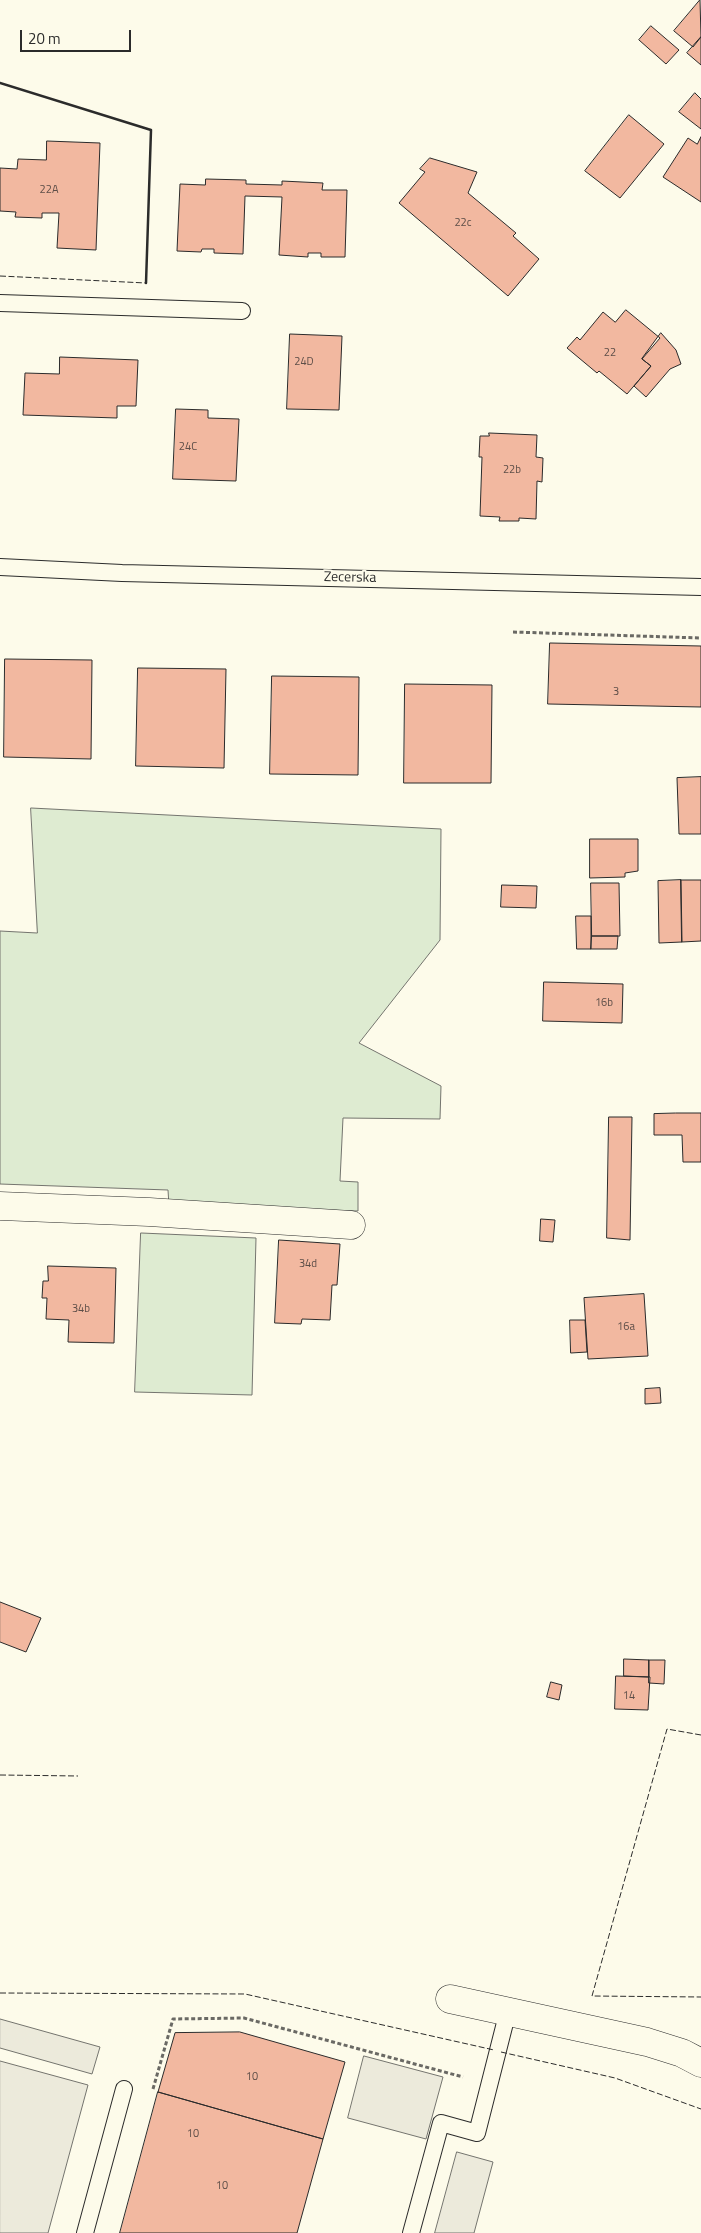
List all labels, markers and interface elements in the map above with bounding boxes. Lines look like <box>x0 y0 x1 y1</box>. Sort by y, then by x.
scale bar <box>22 20 134 52</box>
text: 20 m <box>28 27 61 50</box>
house number: 22A <box>40 183 58 197</box>
house number: 22c <box>454 216 472 230</box>
house number: 22 <box>604 346 616 360</box>
house number: 24D <box>294 355 314 369</box>
house number: 24C <box>179 440 197 454</box>
house number: 22b <box>503 463 521 477</box>
street label: Zecerska <box>324 569 376 587</box>
house number: 3 <box>613 685 619 699</box>
house number: 16b <box>595 996 613 1010</box>
house number: 34d <box>299 1257 317 1271</box>
house number: 34b <box>72 1302 90 1316</box>
house number: 16a <box>617 1320 635 1334</box>
house number: 14 <box>623 1689 635 1703</box>
house number: 10 <box>246 2070 258 2084</box>
house number: 10 <box>187 2127 199 2141</box>
house number: 10 <box>216 2179 228 2193</box>

